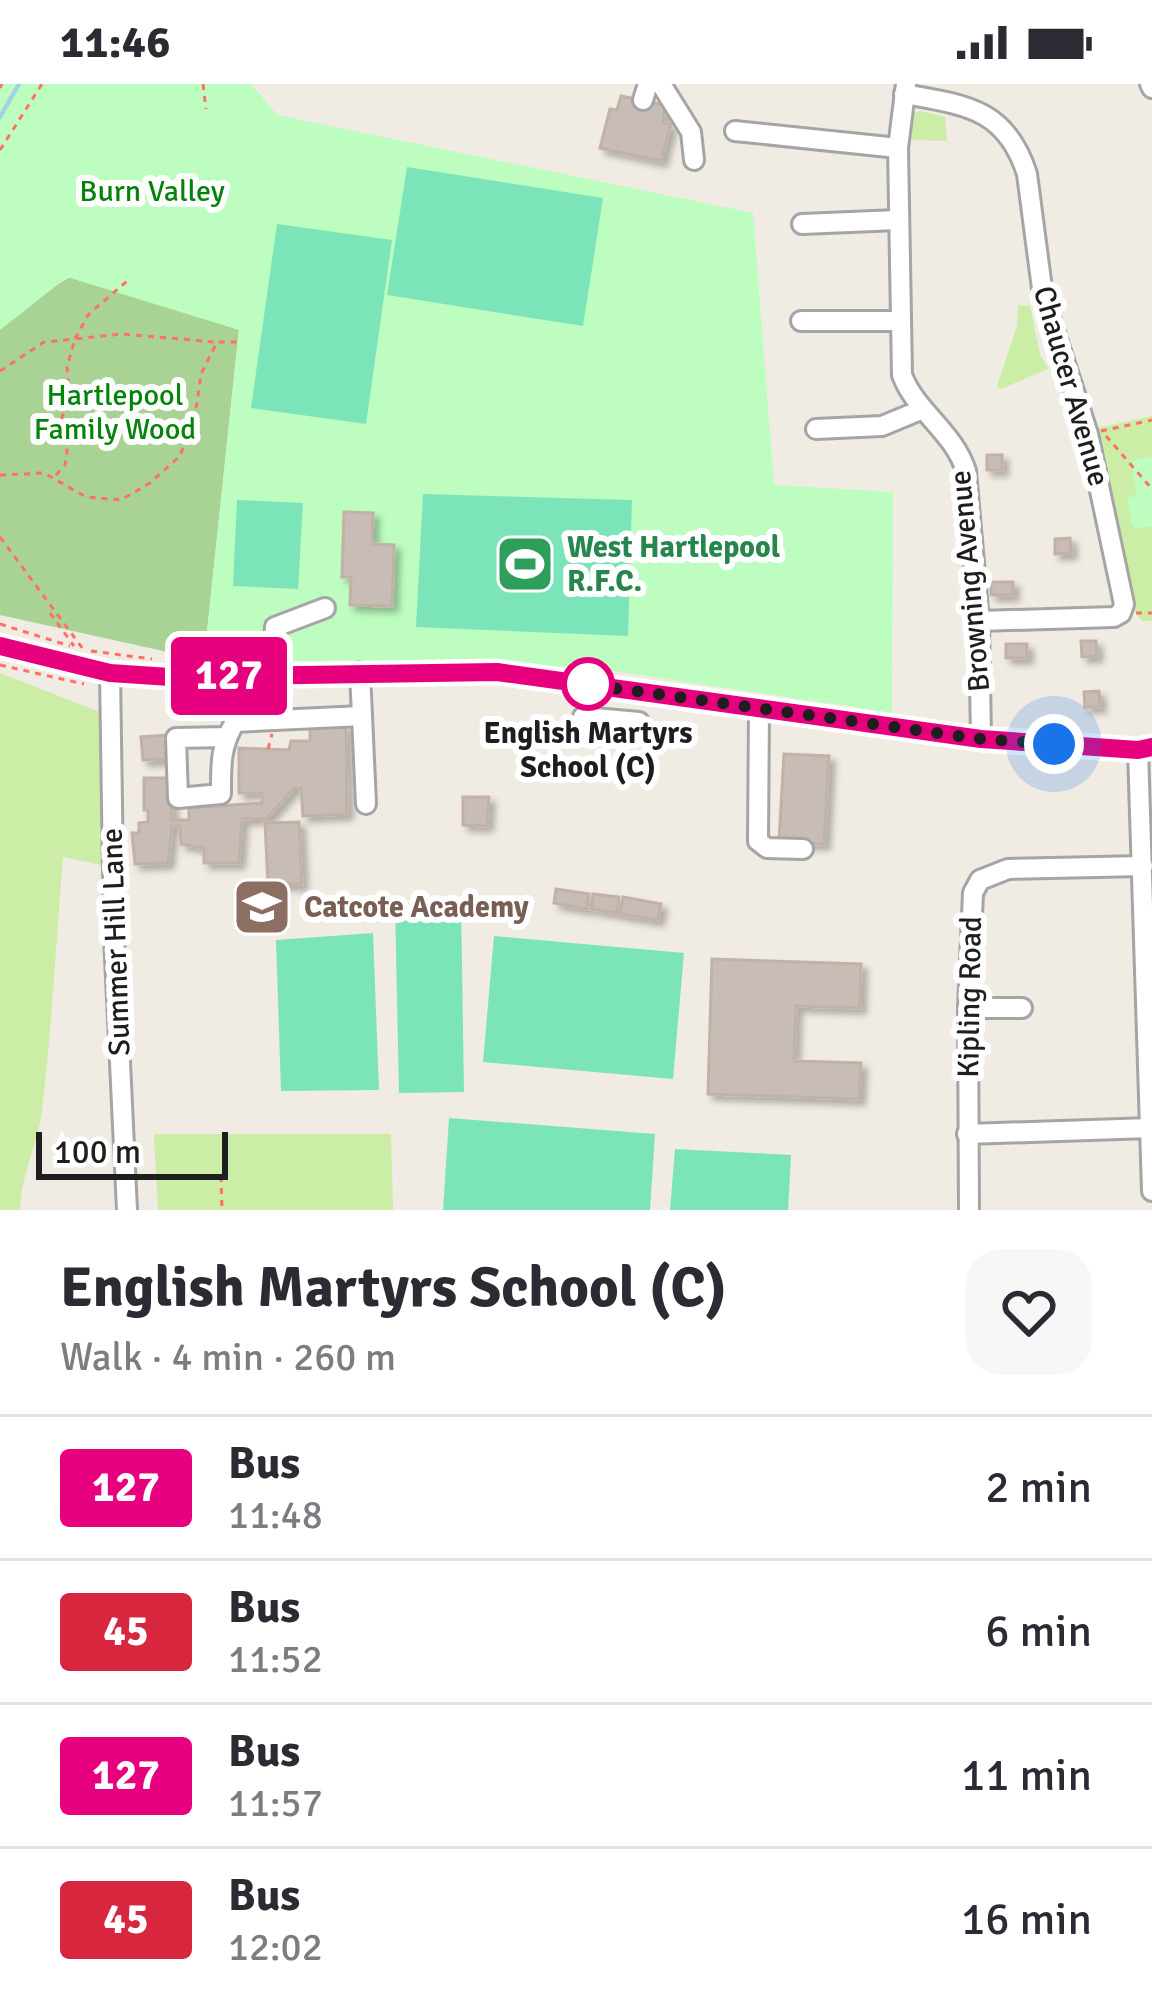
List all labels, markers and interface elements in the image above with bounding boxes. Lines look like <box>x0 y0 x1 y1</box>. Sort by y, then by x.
text: 11:46 <box>60 15 170 70</box>
park label: Burn Valley <box>79 173 225 210</box>
street label: Chaucer Avenue <box>1025 282 1117 490</box>
park label: Hartlepool Family Wood <box>34 377 196 448</box>
street label: Browning Avenue <box>942 469 998 693</box>
place label: West Hartlepool R.F.C. <box>567 529 780 600</box>
sports icon: West Hartlepool R.F.C. <box>494 533 556 595</box>
line badge: 127 <box>160 637 298 715</box>
text: 127 <box>195 650 263 701</box>
marker: English Martyrs School (C) <box>563 659 613 709</box>
your location <box>1024 714 1084 774</box>
place label: English Martyrs School (C) <box>484 715 692 786</box>
street label: Summer Hill Lane <box>94 828 138 1056</box>
school or university icon: Catcote Academy <box>231 876 293 938</box>
place label: Catcote Academy <box>304 889 529 926</box>
street label: Kipling Road <box>950 916 990 1078</box>
scale bar <box>36 1126 228 1179</box>
text: 100 m <box>54 1132 141 1173</box>
button: heart <box>966 1249 1092 1375</box>
text: English Martyrs School (C) <box>60 1252 727 1323</box>
text: Walk · 4 min · 260 m <box>60 1333 396 1381</box>
text: Bus <box>228 1436 300 1491</box>
text: 2 min <box>985 1460 1092 1515</box>
text: 127 <box>92 1462 160 1513</box>
text: 11:48 <box>228 1491 323 1539</box>
text: Bus <box>228 1580 300 1635</box>
text: 6 min <box>985 1604 1092 1659</box>
text: 45 <box>103 1606 149 1657</box>
text: 11:52 <box>228 1635 323 1683</box>
text: Bus <box>228 1724 300 1779</box>
text: 11 min <box>961 1748 1092 1803</box>
text: 127 <box>92 1750 160 1801</box>
text: 11:57 <box>228 1779 323 1827</box>
text: Bus <box>228 1868 300 1923</box>
text: 16 min <box>961 1892 1092 1947</box>
text: 45 <box>103 1894 149 1945</box>
text: 12:02 <box>228 1923 323 1971</box>

